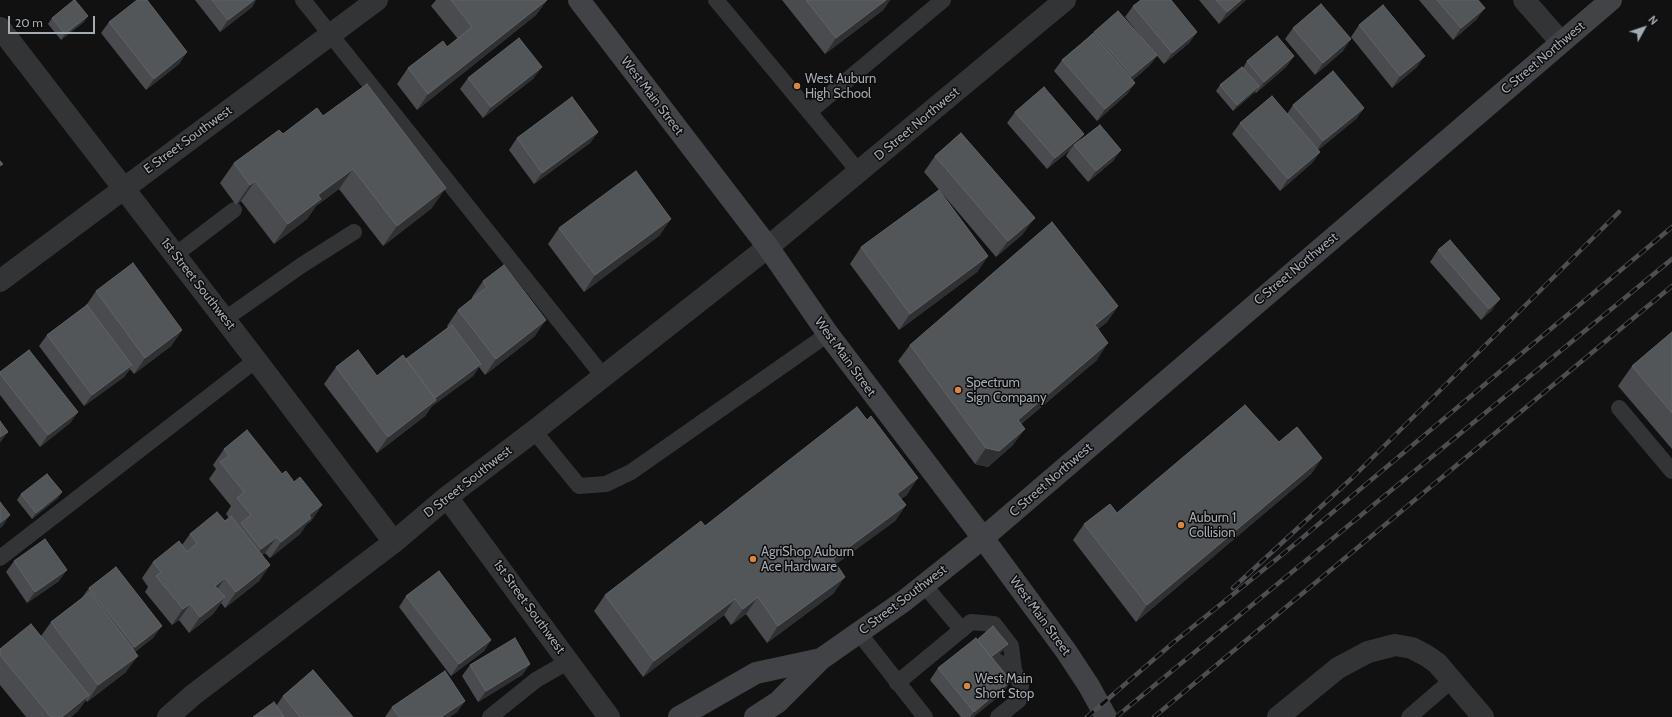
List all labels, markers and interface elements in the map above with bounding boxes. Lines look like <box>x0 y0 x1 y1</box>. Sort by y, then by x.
scale bar <box>10 8 97 34</box>
north arrow <box>1624 8 1664 48</box>
text: N <box>1645 13 1661 28</box>
text: 20 m <box>15 15 43 30</box>
street label: C Street Northwest <box>1498 18 1588 98</box>
street label: West Main Street <box>617 54 687 138</box>
place label: West Auburn High School <box>805 71 876 102</box>
marker: West Auburn High School <box>792 81 802 91</box>
street label: D Street Northwest <box>871 84 963 164</box>
street label: E Street Southwest <box>141 103 235 177</box>
street label: C Street Northwest <box>1251 229 1341 309</box>
street label: 1st Street Southwest <box>157 235 239 333</box>
street label: West Main Street <box>811 314 879 400</box>
place label: Spectrum Sign Company <box>966 375 1046 406</box>
marker: Spectrum Sign Company <box>953 385 963 395</box>
street label: C Street Northwest <box>1006 440 1096 520</box>
street label: D Street Southwest <box>421 443 515 521</box>
place label: Auburn 1 Collision <box>1189 510 1236 541</box>
marker: Auburn 1 Collision <box>1176 520 1186 530</box>
place label: AgriShop Auburn Ace Hardware <box>761 544 854 575</box>
marker: AgriShop Auburn Ace Hardware <box>748 554 758 564</box>
street label: 1st Street Southwest <box>490 557 568 657</box>
street label: C Street Southwest <box>856 562 950 638</box>
street label: West Main Street <box>1006 573 1074 659</box>
place label: West Main Short Stop <box>975 671 1034 702</box>
marker: West Main Short Stop <box>962 681 972 691</box>

